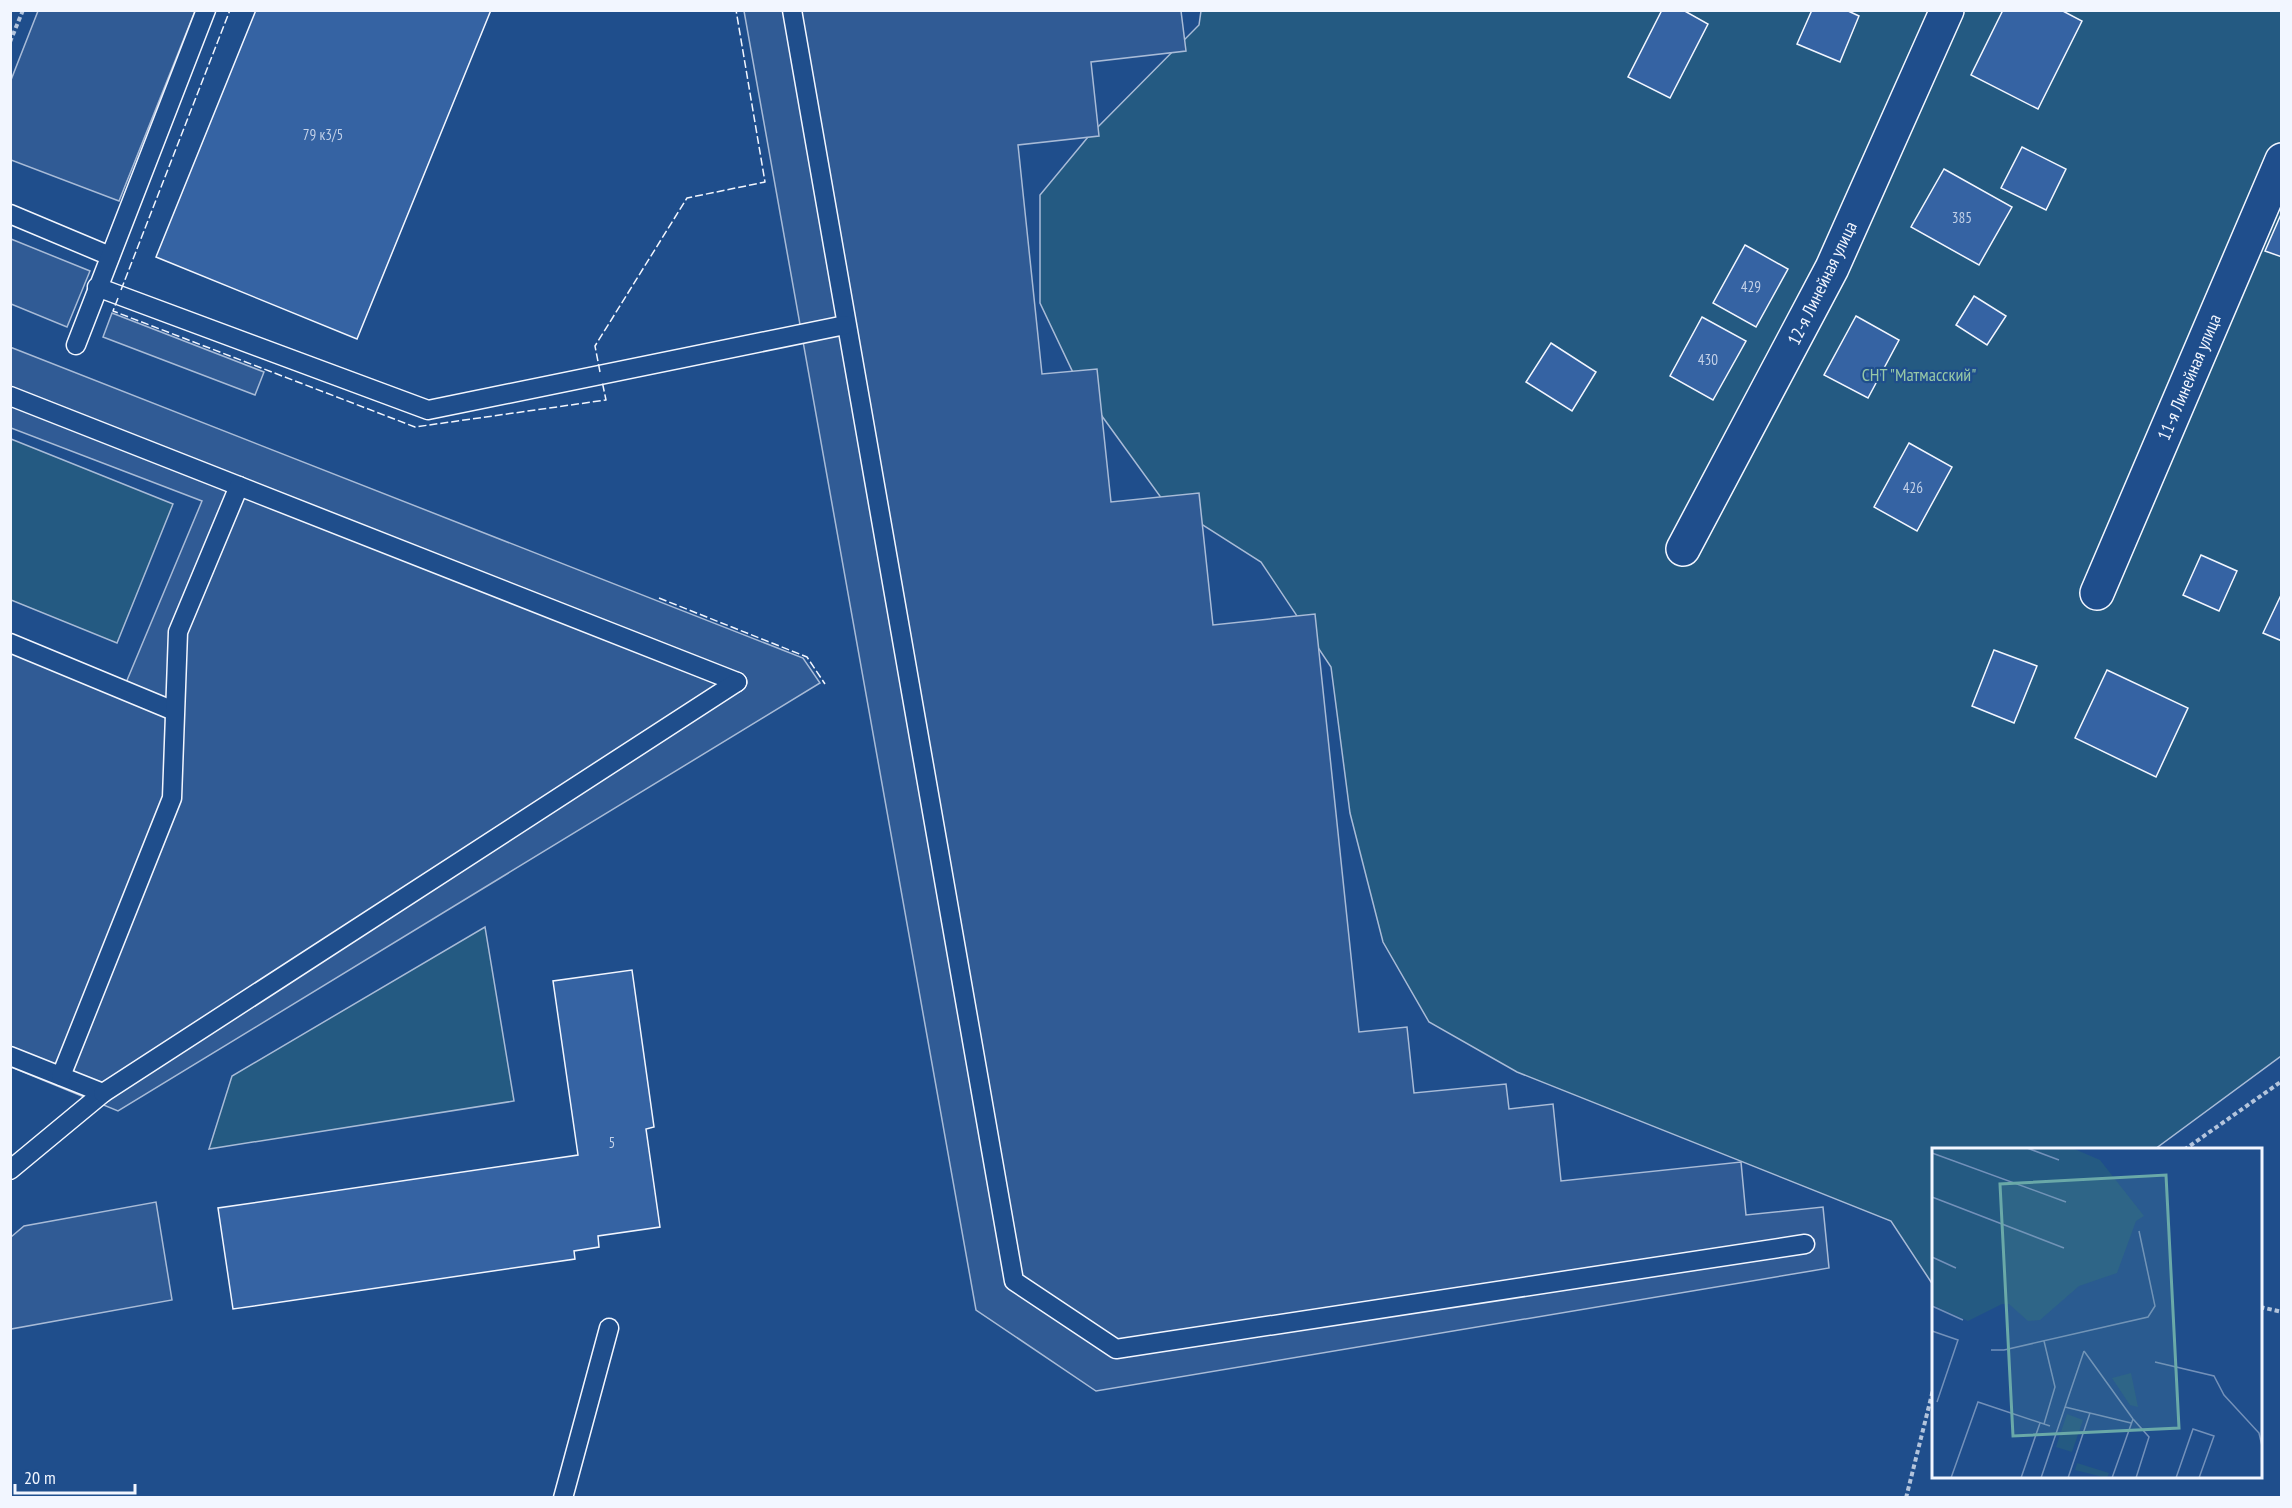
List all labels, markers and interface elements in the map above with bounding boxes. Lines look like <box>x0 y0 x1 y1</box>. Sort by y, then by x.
house number: 79 к3/5 <box>303 125 343 144</box>
house number: 385 <box>1952 208 1972 227</box>
street label: 12-я Линейная улица <box>1782 217 1862 349</box>
house number: 429 <box>1741 277 1761 296</box>
street label: 11-я Линейная улица <box>2152 310 2226 444</box>
house number: 430 <box>1698 350 1718 369</box>
park label: СНТ "Матмасский" <box>1862 363 1976 386</box>
house number: 426 <box>1903 478 1923 497</box>
house number: 5 <box>609 1133 615 1152</box>
inset map <box>1932 1148 2262 1478</box>
scale bar <box>15 1457 135 1495</box>
text: 20 m <box>24 1466 56 1489</box>

